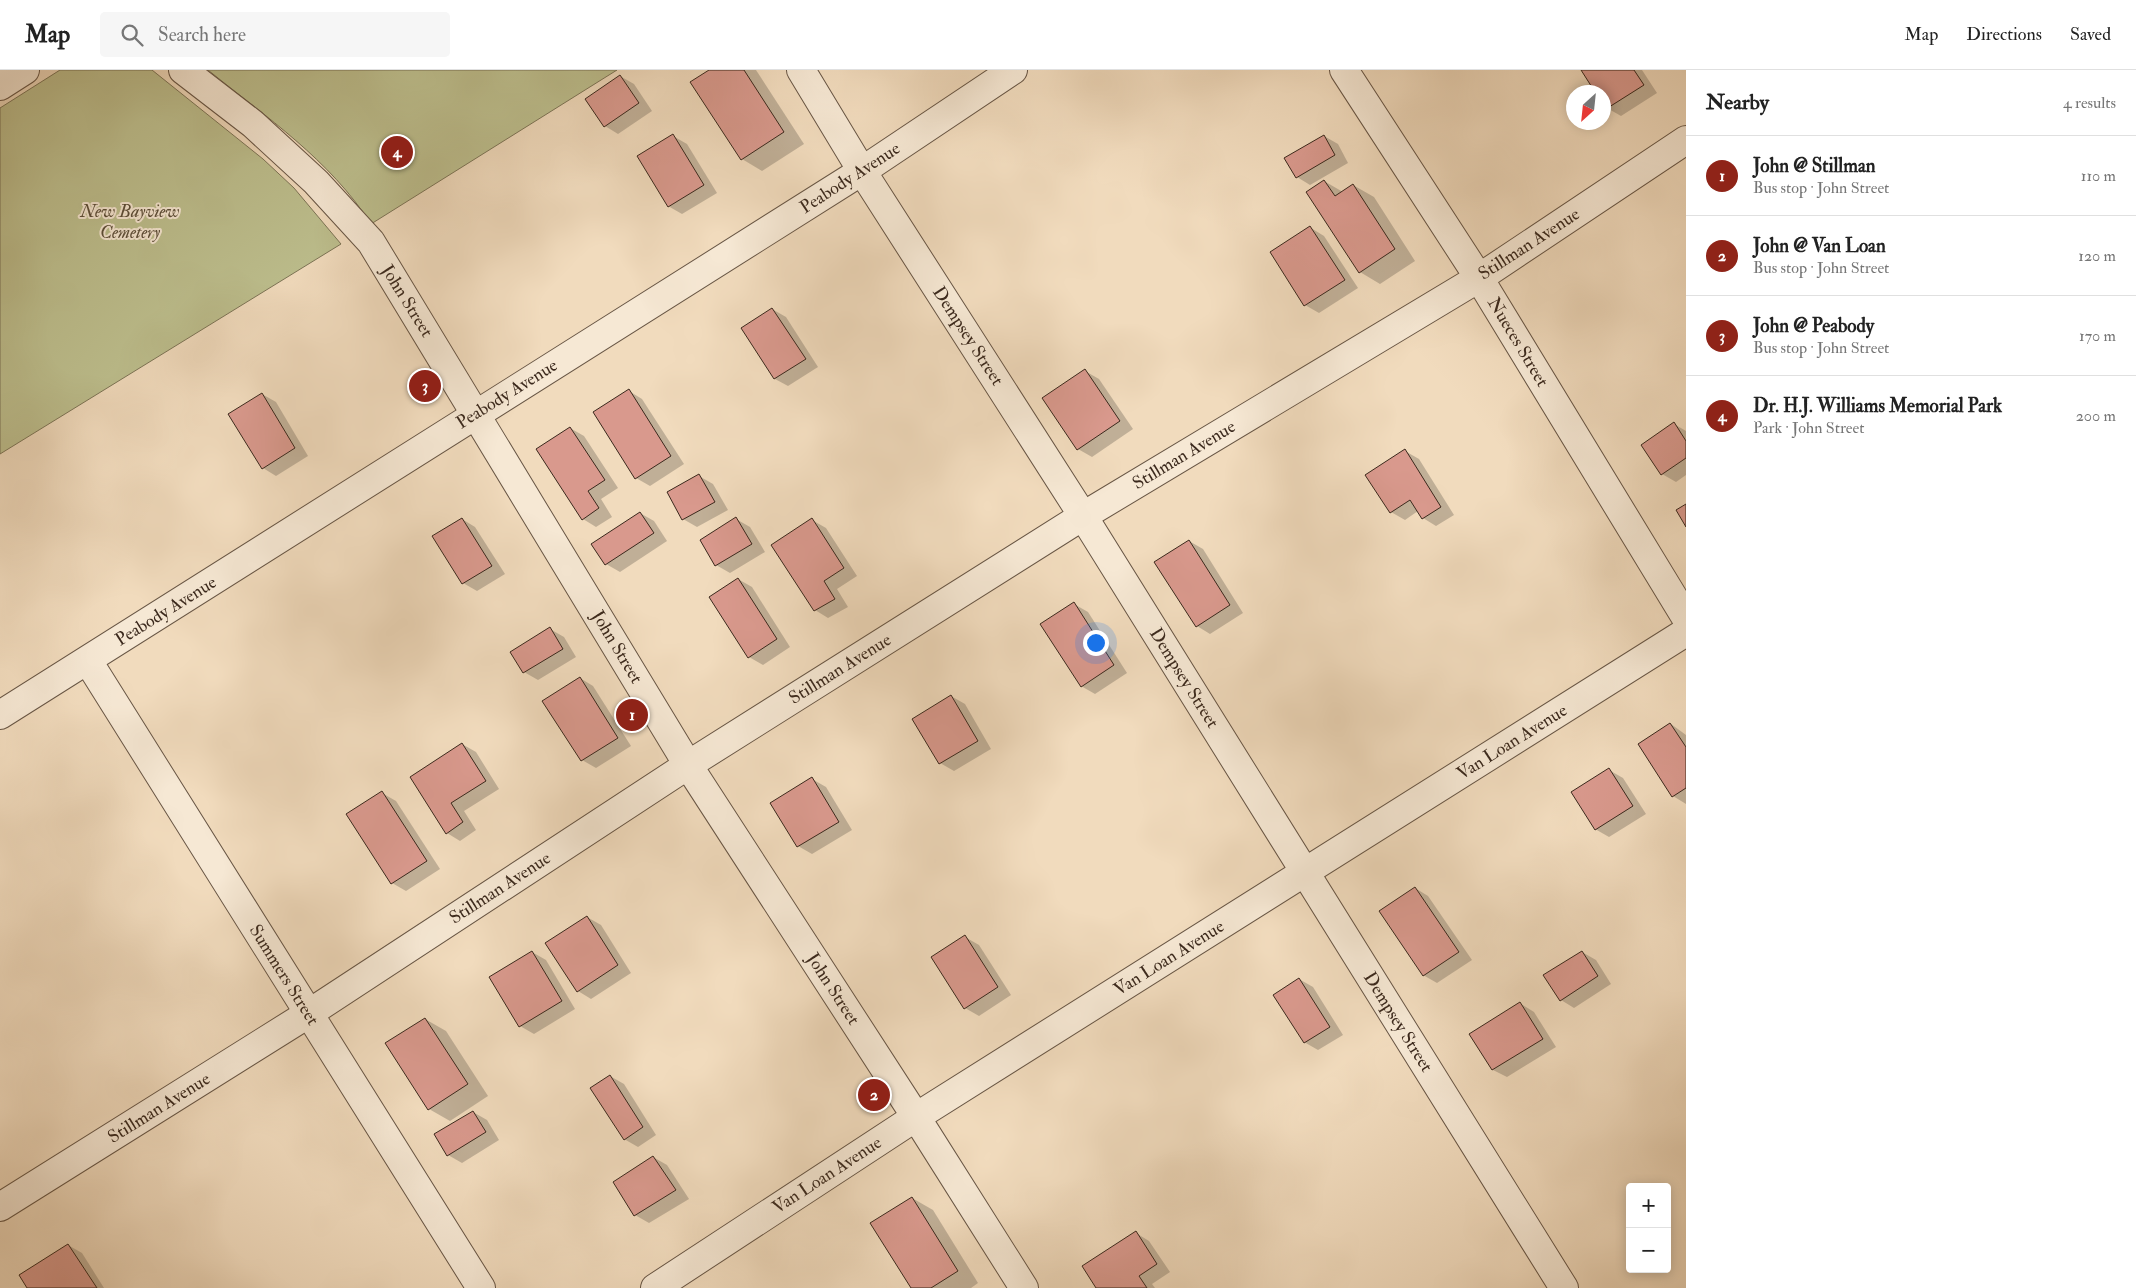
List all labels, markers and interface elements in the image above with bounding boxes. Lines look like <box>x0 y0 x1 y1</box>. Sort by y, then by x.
search box <box>100 12 450 57</box>
text: Map <box>25 19 70 50</box>
icon: search <box>118 21 146 49</box>
text: Search here <box>158 23 246 47</box>
text: Map <box>1905 23 1938 46</box>
text: Directions <box>1966 23 2042 46</box>
text: Saved <box>2070 23 2111 46</box>
north arrow <box>1566 85 1611 130</box>
text: Nearby <box>1706 89 1769 116</box>
text: 4 results <box>2063 93 2116 113</box>
pin: 4 <box>381 133 413 171</box>
street label: Peabody Avenue <box>795 137 905 219</box>
text: John @ Stillman <box>1753 154 1876 178</box>
text: 1 <box>1719 166 1725 186</box>
text: 110 m <box>2081 166 2116 186</box>
text: Bus stop · John Street <box>1753 178 1889 198</box>
park label: New Bayview Cemetery <box>79 200 180 244</box>
street label: Stillman Avenue <box>1474 202 1584 285</box>
text: John @ Van Loan <box>1753 234 1886 258</box>
text: 2 <box>1718 246 1726 266</box>
text: 120 m <box>2078 246 2116 266</box>
text: Bus stop · John Street <box>1753 258 1889 278</box>
street label: John Street <box>375 260 438 342</box>
street label: Dempsey Street <box>927 282 1009 390</box>
street label: Nueces Street <box>1482 293 1554 391</box>
text: John @ Peabody <box>1753 314 1874 338</box>
text: 3 <box>1719 326 1725 346</box>
text: 170 m <box>2079 326 2116 346</box>
text: Bus stop · John Street <box>1753 338 1889 358</box>
street label: Peabody Avenue <box>452 353 562 434</box>
pin: 3 <box>409 367 441 405</box>
text: Dr. H.J. Williams Memorial Park <box>1753 394 2002 418</box>
text: 4 <box>1718 406 1726 426</box>
text: 200 m <box>2076 406 2116 426</box>
street label: Stillman Avenue <box>1128 415 1240 495</box>
text: Park · John Street <box>1753 418 1864 438</box>
street label: Peabody Avenue <box>111 570 221 651</box>
street label: John Street <box>586 605 648 688</box>
street label: Dempsey Street <box>1144 624 1224 733</box>
street label: Stillman Avenue <box>785 628 896 710</box>
your location <box>1083 630 1109 656</box>
pin: 1 <box>616 696 648 734</box>
street label: Van Loan Avenue <box>1452 699 1572 785</box>
street label: Stillman Avenue <box>445 846 555 929</box>
street label: Van Loan Avenue <box>1109 915 1229 1001</box>
street label: Summers Street <box>244 920 324 1030</box>
street label: John Street <box>801 948 865 1030</box>
street label: Dempsey Street <box>1358 968 1438 1077</box>
street label: Stillman Avenue <box>104 1067 215 1149</box>
pin: 2 <box>858 1076 890 1114</box>
street label: Van Loan Avenue <box>768 1131 887 1219</box>
map controls <box>1626 1183 1671 1273</box>
button: + <box>1626 1183 1671 1228</box>
button: − <box>1626 1228 1671 1273</box>

